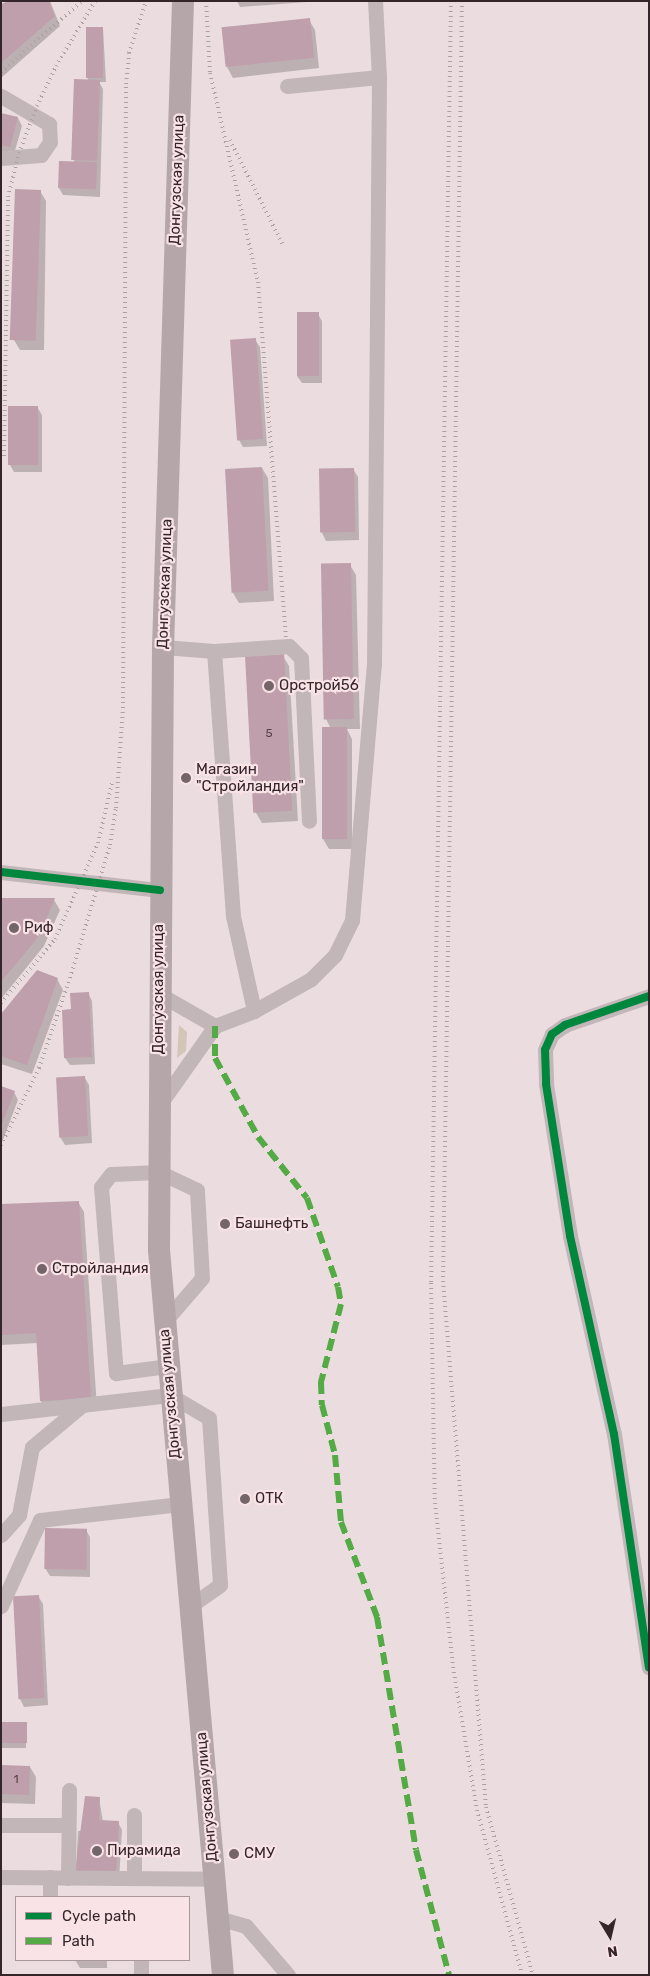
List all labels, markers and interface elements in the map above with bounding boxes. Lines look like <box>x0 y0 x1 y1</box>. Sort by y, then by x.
street label: Донгузская улица <box>166 115 188 245</box>
street label: Донгузская улица <box>154 519 176 649</box>
place label: Орстрой56 <box>279 677 359 695</box>
marker: Орстрой56 <box>263 680 275 692</box>
house number: 5 <box>265 727 273 741</box>
place label: Магазин "Стройландия" <box>196 760 304 795</box>
marker: Магазин "Стройландия" <box>180 772 192 784</box>
place label: Риф <box>24 919 54 937</box>
marker: Риф <box>8 922 20 934</box>
street label: Донгузская улица <box>150 924 168 1054</box>
place label: Башнефть <box>235 1215 308 1233</box>
marker: Башнефть <box>219 1218 231 1230</box>
place label: Стройландия <box>52 1260 149 1278</box>
marker: Стройландия <box>36 1263 48 1275</box>
street label: Донгузская улица <box>155 1328 185 1460</box>
place label: ОТК <box>255 1490 283 1508</box>
marker: ОТК <box>239 1493 251 1505</box>
street label: Донгузская улица <box>192 1731 222 1863</box>
house number: 1 <box>13 1773 19 1787</box>
place label: Пирамида <box>107 1842 181 1860</box>
marker: Пирамида <box>91 1845 103 1857</box>
place label: СМУ <box>244 1845 275 1863</box>
marker: СМУ <box>228 1848 240 1860</box>
legend <box>15 1896 190 1961</box>
text: Cycle path <box>62 1907 136 1925</box>
north arrow <box>585 1911 635 1961</box>
text: Path <box>62 1932 95 1950</box>
text: N <box>606 1942 619 1960</box>

